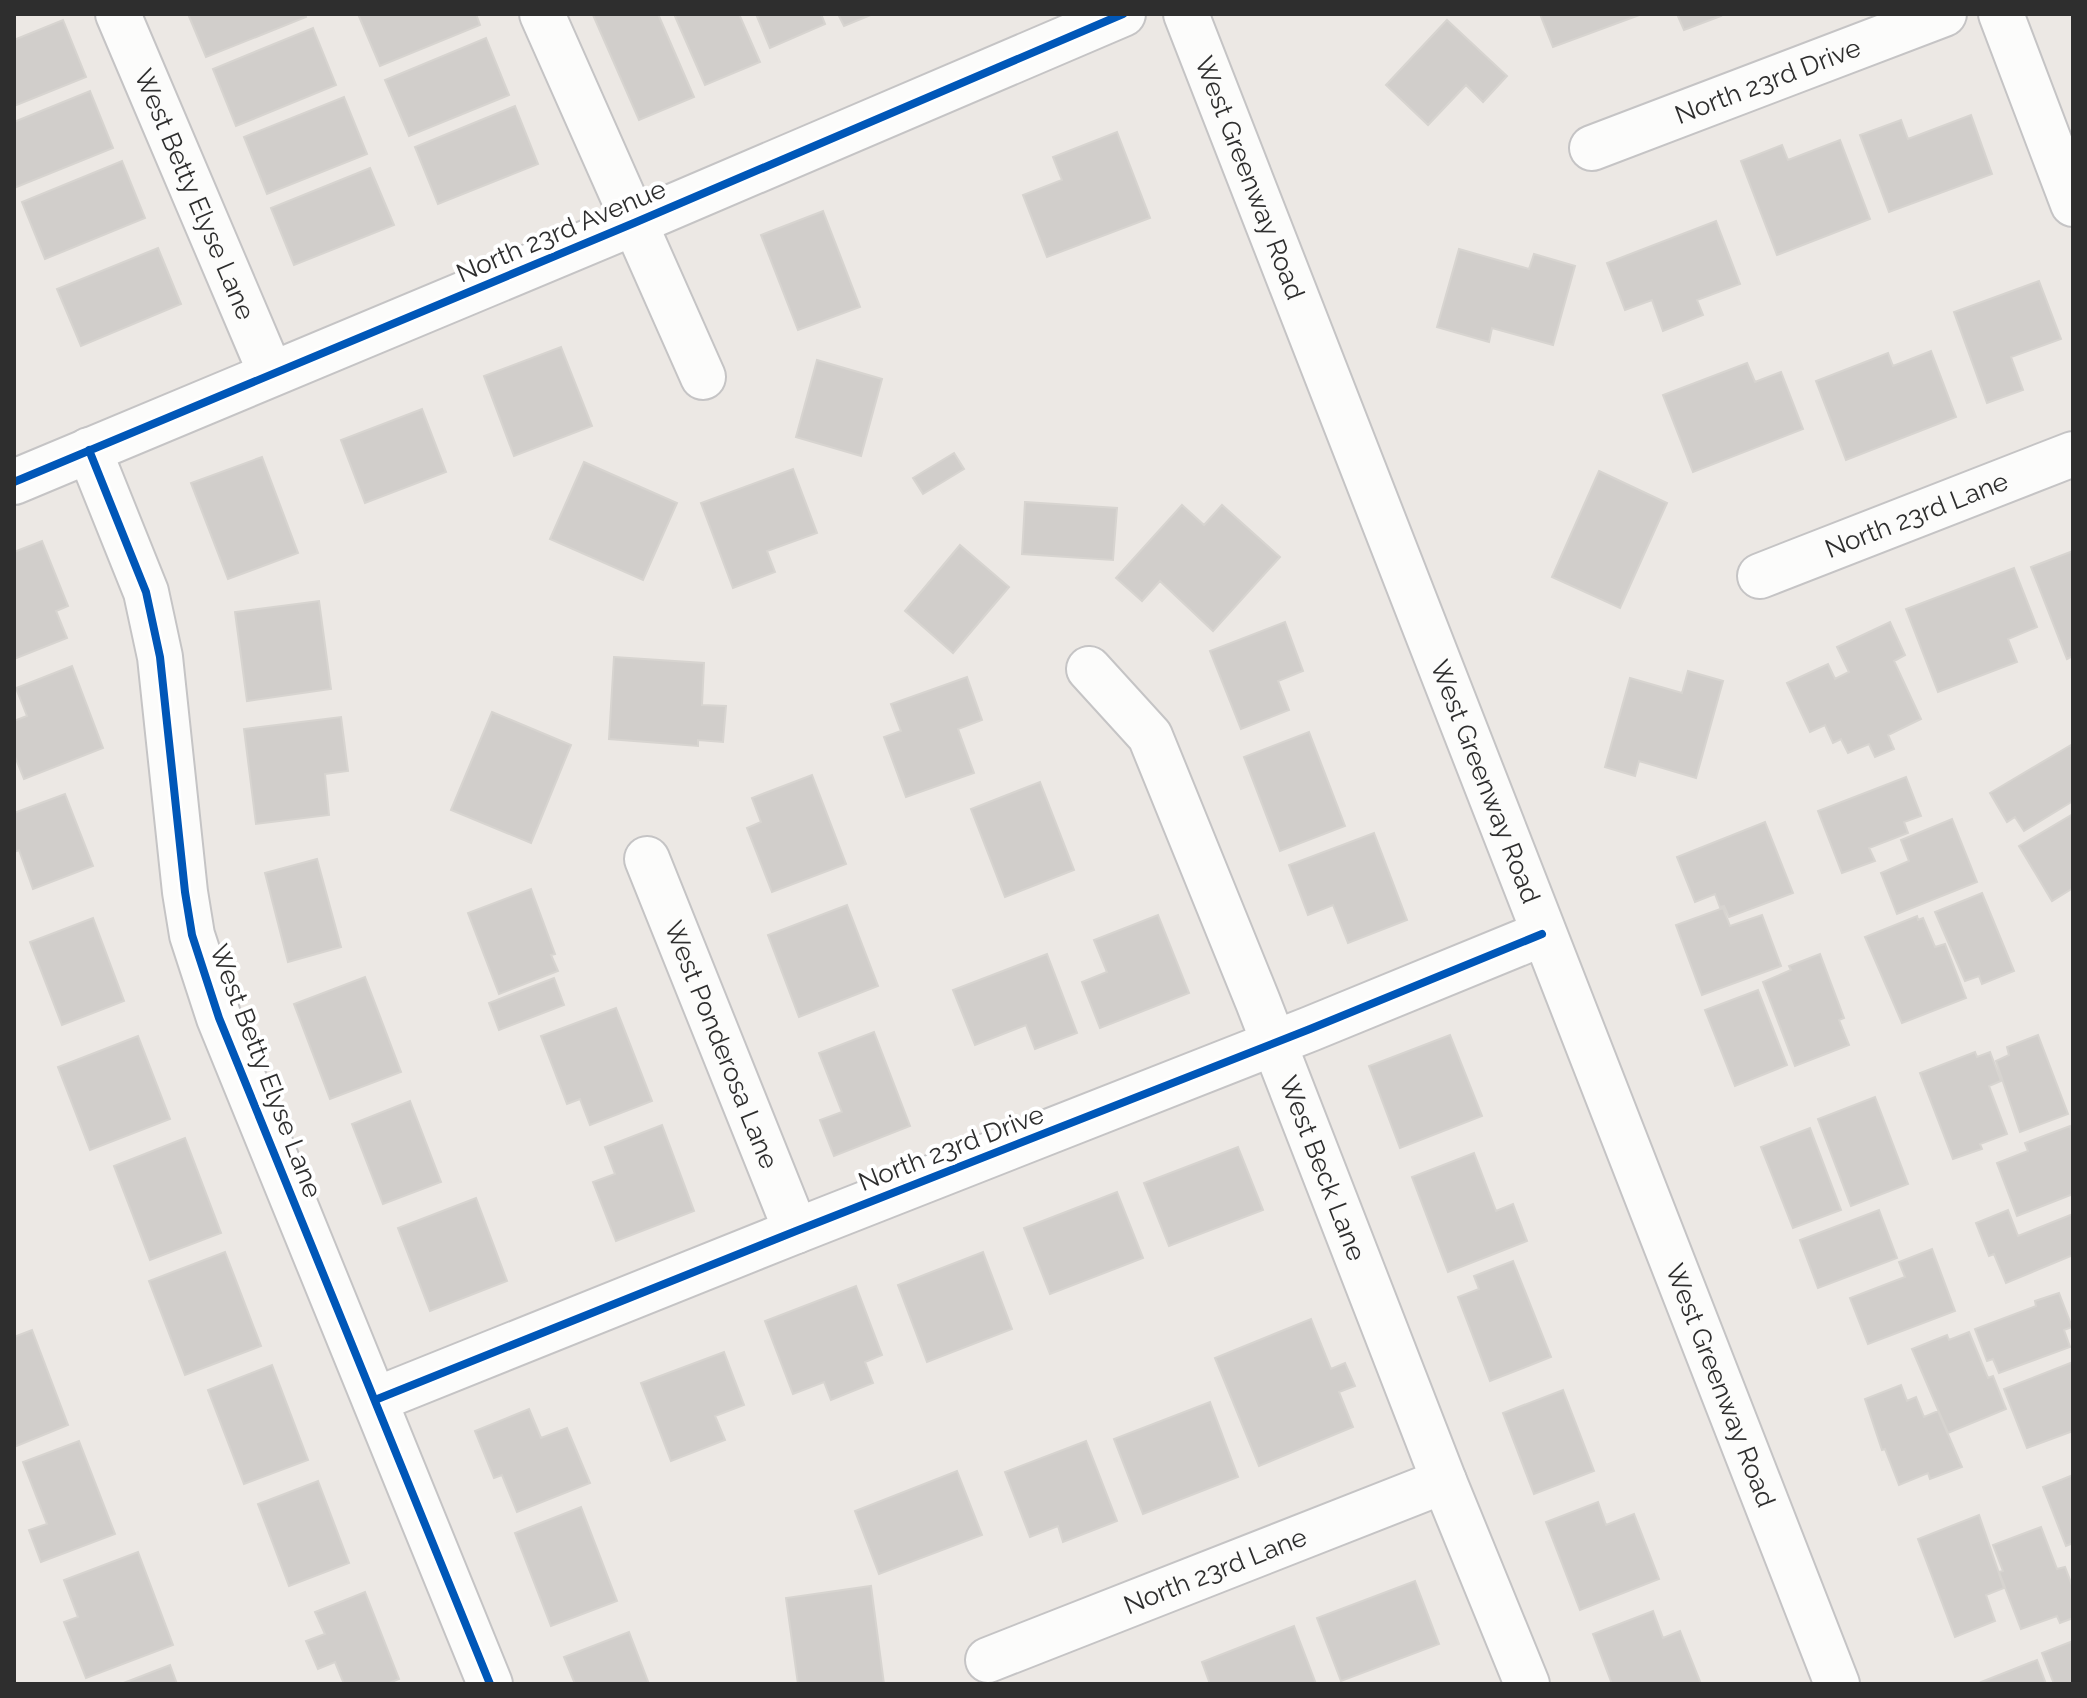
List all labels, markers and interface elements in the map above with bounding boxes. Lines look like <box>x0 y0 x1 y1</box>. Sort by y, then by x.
street label: North 23rd Drive <box>1671 32 1865 130</box>
street label: West Greenway Road <box>1189 52 1311 304</box>
street label: West Betty Elyse Lane <box>128 65 261 324</box>
street label: North 23rd Avenue <box>452 173 670 289</box>
street label: North 23rd Lane <box>1821 466 2012 564</box>
street label: West Greenway Road <box>1424 656 1546 908</box>
street label: West Ponderosa Lane <box>658 917 784 1173</box>
street label: West Betty Elyse Lane <box>204 940 328 1202</box>
street label: West Beck Lane <box>1273 1072 1372 1265</box>
street label: North 23rd Drive <box>854 1099 1048 1197</box>
street label: West Greenway Road <box>1660 1260 1782 1511</box>
street label: North 23rd Lane <box>1119 1521 1311 1620</box>

